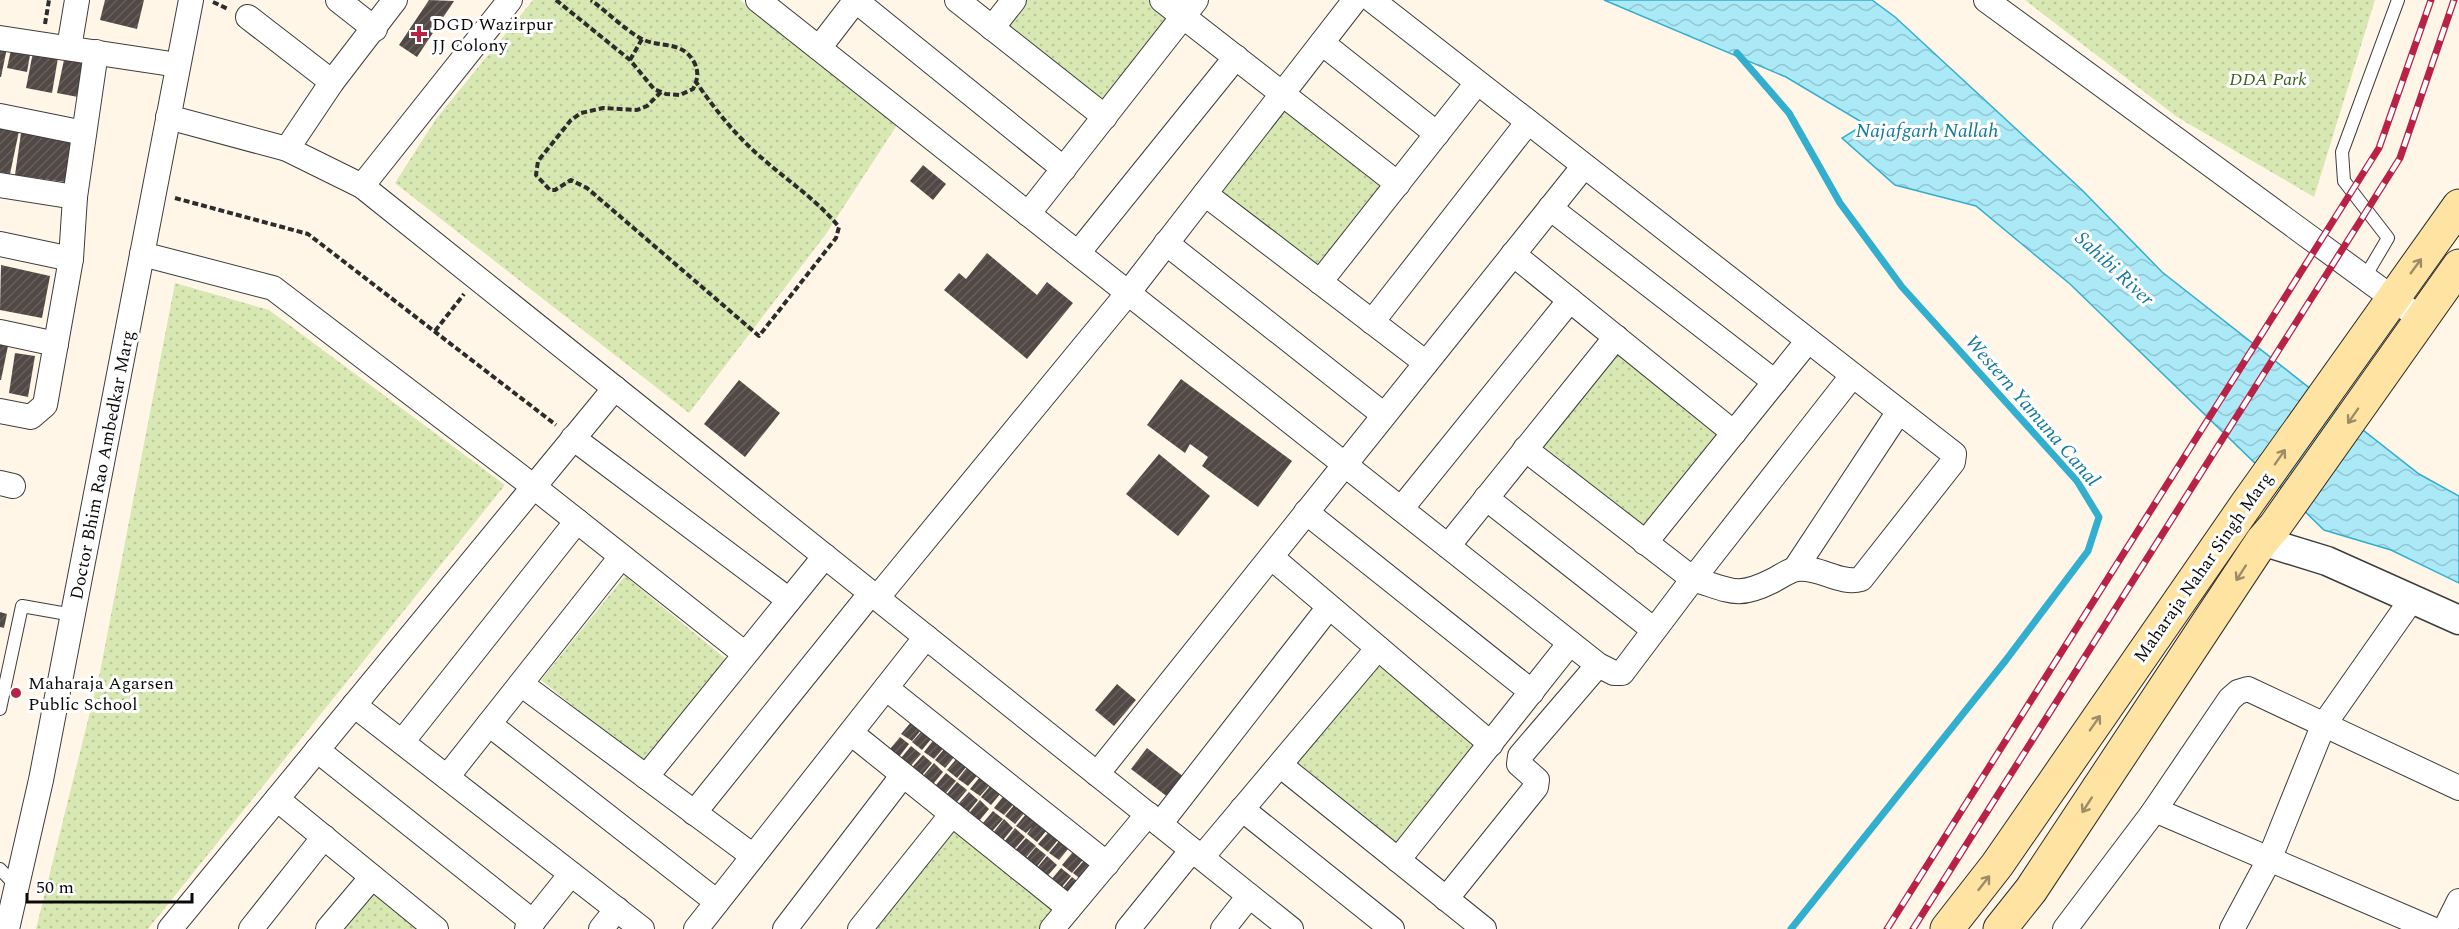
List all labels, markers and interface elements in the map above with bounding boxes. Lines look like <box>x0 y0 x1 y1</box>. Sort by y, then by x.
place label: DGD Wazirpur JJ Colony <box>432 11 553 59</box>
marker: DGD Wazirpur JJ Colony <box>410 25 428 43</box>
park label: DDA Park <box>2229 66 2307 93</box>
water label: Najafgarh Nallah <box>1855 116 1999 146</box>
water label: Sahibi River <box>2068 224 2161 314</box>
one-way arrow <box>2410 259 2422 275</box>
street label: Doctor Bhim Rao Ambedkar Marg <box>63 328 142 602</box>
water label: Western Yamuna Canal <box>1958 328 2107 493</box>
one-way arrow <box>2347 407 2359 423</box>
one-way arrow <box>2274 449 2286 465</box>
street label: Maharaja Nahar Singh Marg <box>2127 466 2280 668</box>
one-way arrow <box>2234 564 2247 581</box>
place label: Maharaja Agarsen Public School <box>28 670 174 718</box>
marker: Maharaja Agarsen Public School <box>9 686 23 700</box>
one-way arrow <box>2089 716 2101 732</box>
one-way arrow <box>2081 797 2093 813</box>
scale bar <box>27 866 192 904</box>
text: 50 m <box>36 874 74 901</box>
one-way arrow <box>1977 875 1990 891</box>

